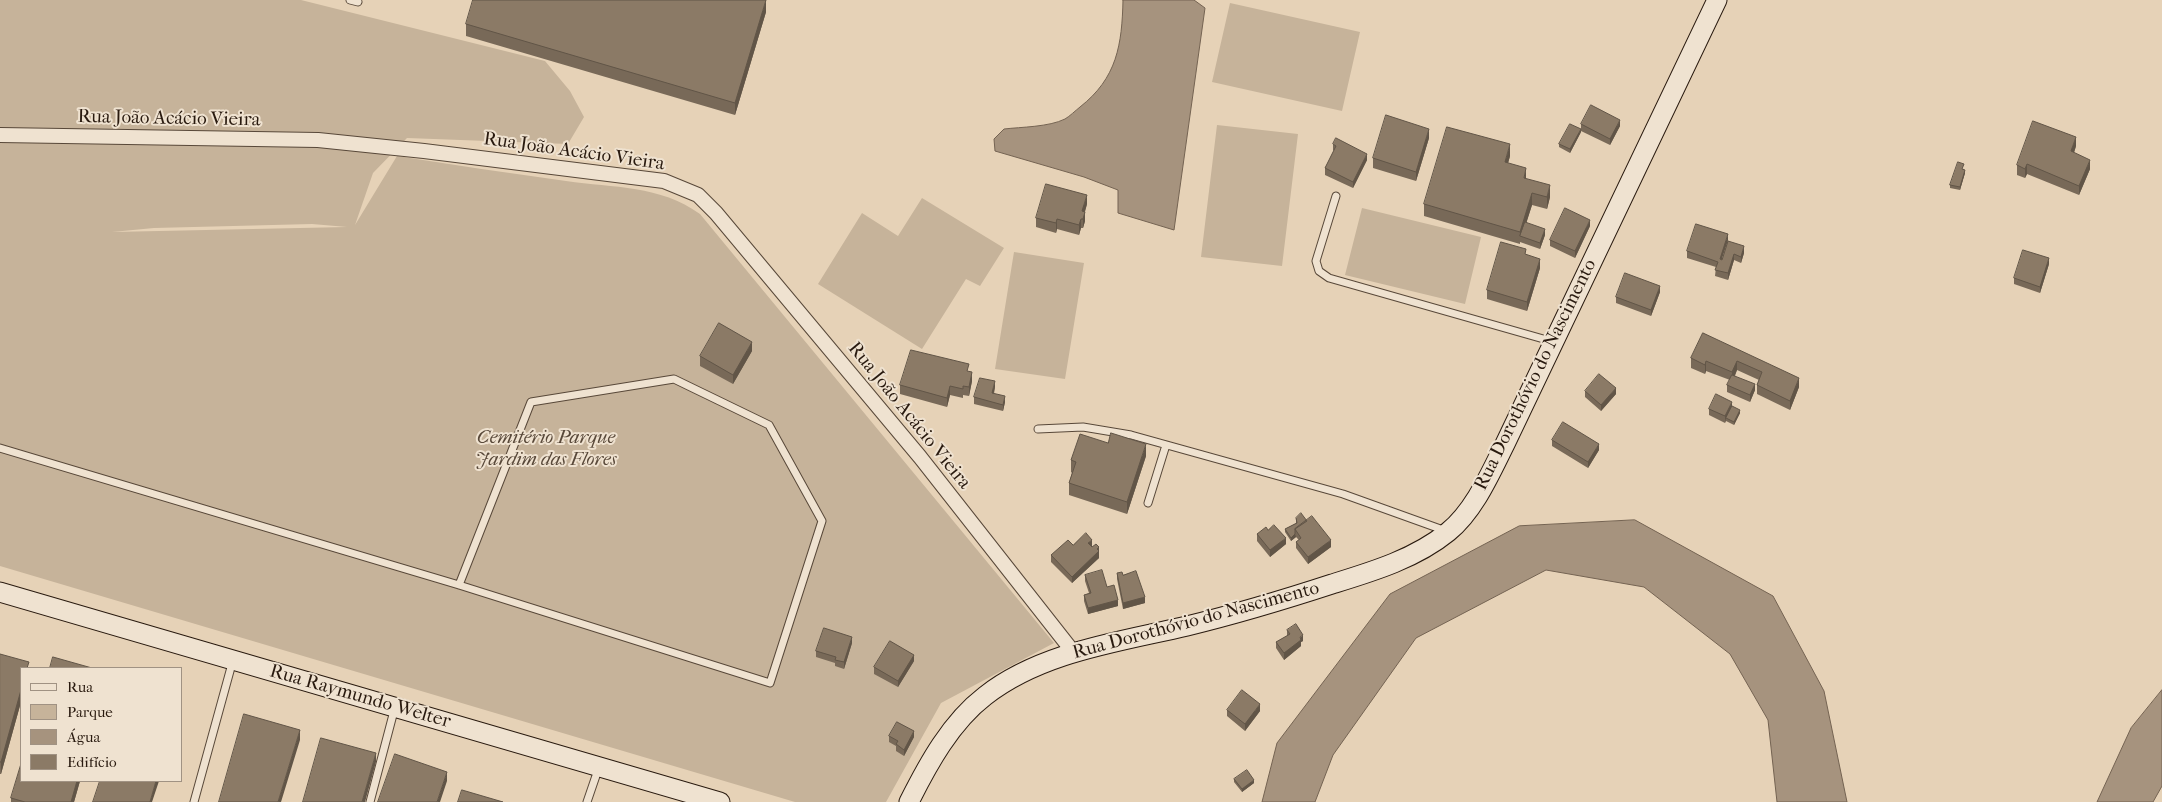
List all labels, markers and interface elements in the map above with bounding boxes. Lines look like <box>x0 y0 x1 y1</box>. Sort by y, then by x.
street label: Rua João Acácio Vieira <box>77 106 261 132</box>
street label: Rua João Acácio Vieira <box>482 128 666 176</box>
street label: Rua Dorothóvio do Nascimento <box>1470 256 1602 494</box>
street label: Rua João Acácio Vieira <box>843 338 975 494</box>
park label: Cemitério Parque Jardim das Flores <box>475 427 617 471</box>
street label: Rua Dorothóvio do Nascimento <box>1070 577 1322 665</box>
street label: Rua Raymundo Welter <box>267 660 453 734</box>
legend <box>20 667 182 782</box>
text: Rua <box>67 678 93 696</box>
text: Parque <box>67 703 113 721</box>
text: Água <box>67 728 100 746</box>
text: Edifício <box>67 753 117 771</box>

